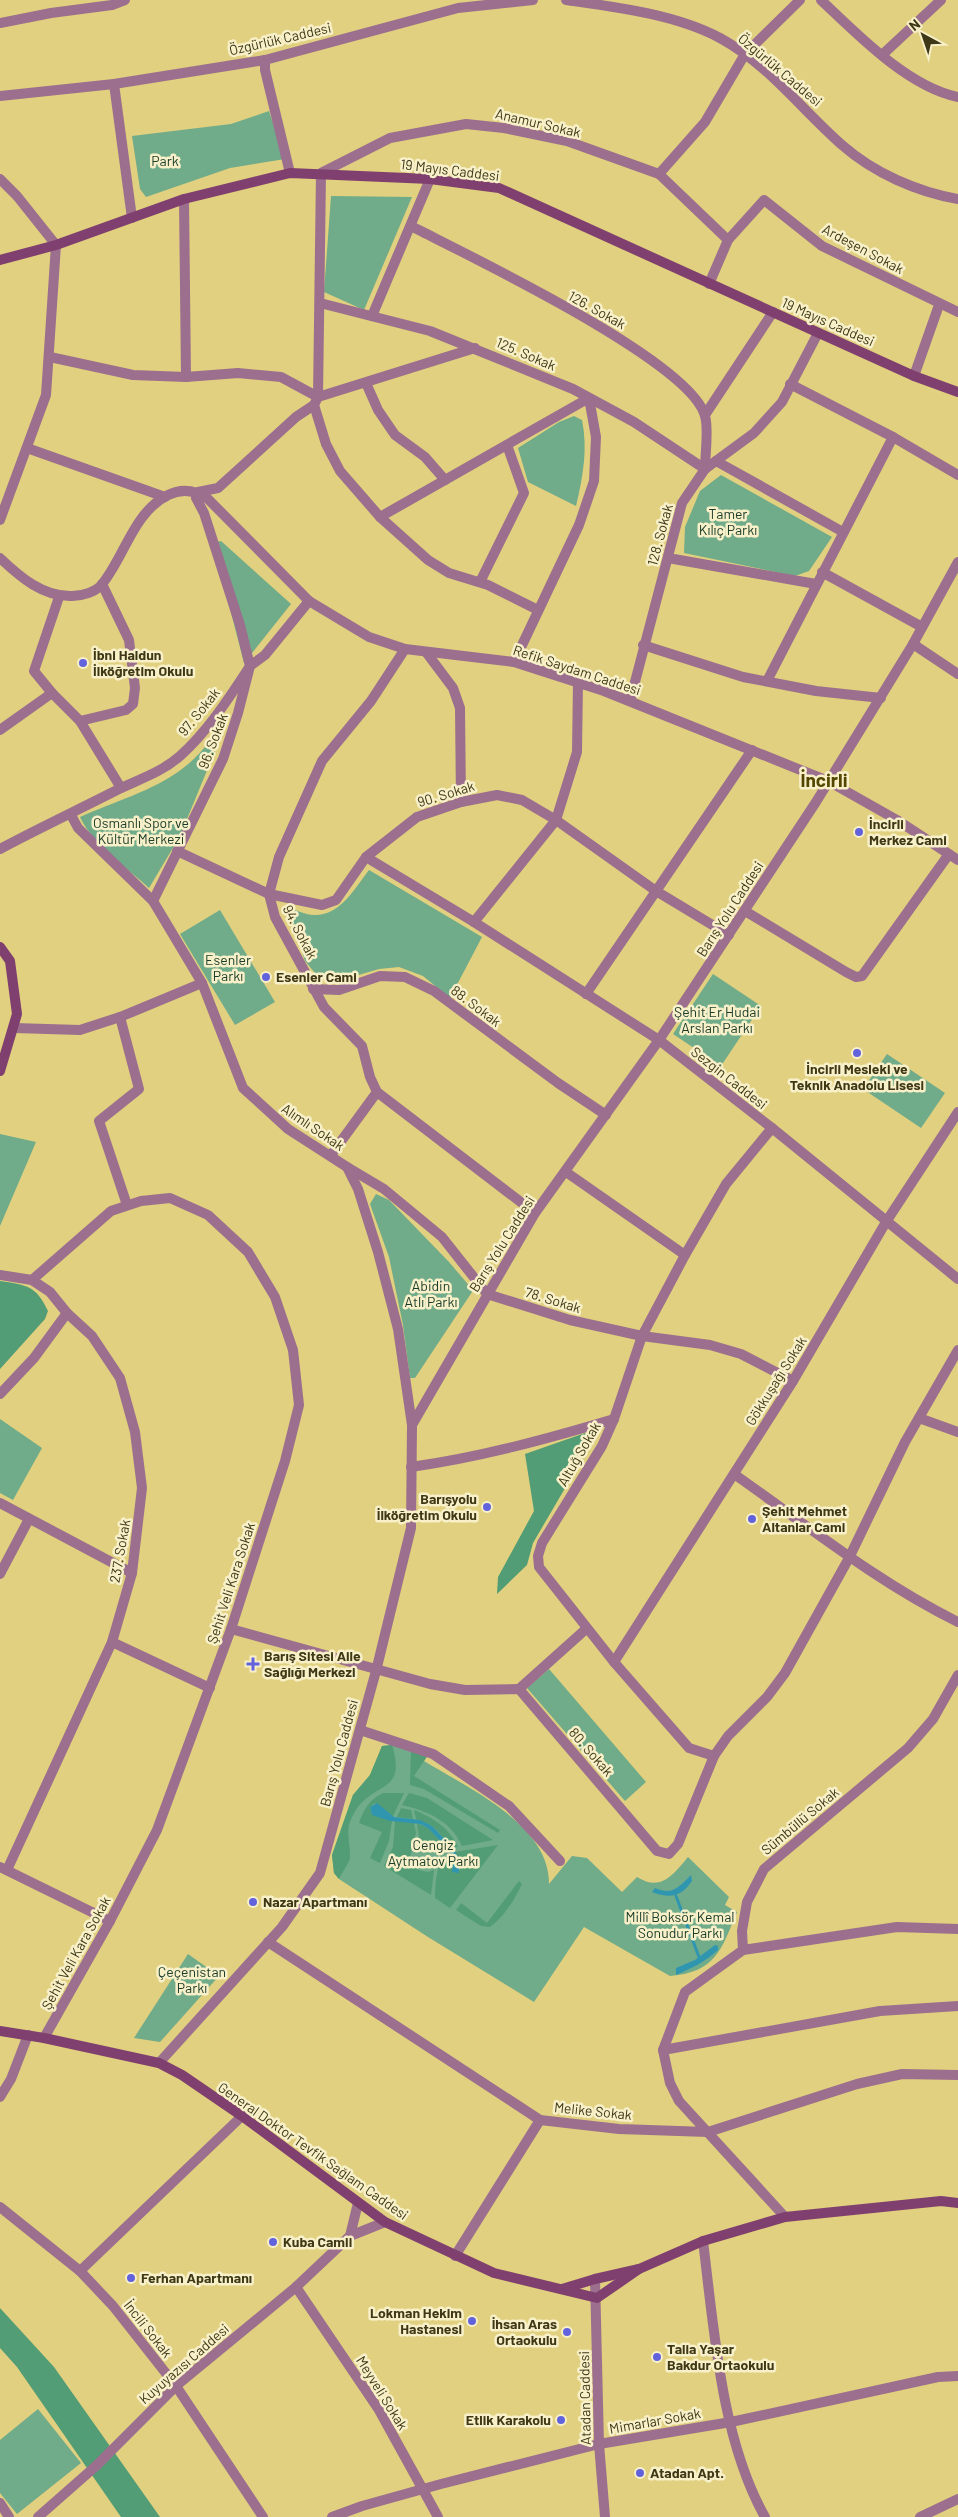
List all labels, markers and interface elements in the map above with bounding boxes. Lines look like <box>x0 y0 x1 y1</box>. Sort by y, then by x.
north arrow <box>898 10 948 60</box>
text: N <box>905 15 923 34</box>
street label: Özgürlük Caddesi <box>227 19 333 59</box>
street label: Özgürlük Caddesi <box>735 30 826 110</box>
street label: Anamur Sokak <box>494 104 582 141</box>
park label: Park <box>151 152 179 169</box>
street label: 19 Mayıs Caddesi <box>400 155 500 184</box>
street label: Ardeşen Sokak <box>820 220 907 277</box>
street label: 126. Sokak <box>565 287 629 332</box>
street label: 19 Mayıs Caddesi <box>779 294 877 350</box>
street label: 125. Sokak <box>494 333 559 374</box>
street label: 128. Sokak <box>643 502 676 568</box>
park label: Tamer Kılıç Parkı <box>699 505 757 538</box>
street label: Refik Saydam Caddesi <box>511 641 643 698</box>
place label: İbni Haldun İlköğretim Okulu <box>93 646 193 679</box>
marker: İbni Haldun İlköğretim Okulu <box>77 657 89 669</box>
street label: 97. Sokak <box>174 684 223 739</box>
street label: 96. Sokak <box>194 711 231 771</box>
district label: İncirli <box>800 768 848 791</box>
street label: 90. Sokak <box>415 777 476 810</box>
park label: Osmanlı Spor ve Kültür Merkezi <box>93 814 189 847</box>
place label: İncirli Merkez Cami <box>869 815 947 848</box>
marker: İncirli Merkez Cami <box>853 826 865 838</box>
street label: Barış Yolu Caddesi <box>692 858 767 960</box>
street label: 94. Sokak <box>280 902 321 962</box>
park label: Esenler Parkı <box>205 951 251 984</box>
place label: Esenler Cami <box>276 968 357 985</box>
marker: Esenler Cami <box>260 971 272 983</box>
street label: 88. Sokak <box>448 981 505 1030</box>
park label: Şehit Er Hudai Arslan Parkı <box>674 1003 760 1036</box>
street label: Sezgin Caddesi <box>688 1043 771 1113</box>
marker: İncirli Mesleki ve Teknik Anadolu Lisesi <box>851 1047 863 1059</box>
place label: İncirli Mesleki ve Teknik Anadolu Lisesi <box>790 1060 924 1093</box>
street label: Alımlı Sokak <box>279 1099 348 1154</box>
street label: Barış Yolu Caddesi <box>465 1193 538 1295</box>
park label: Abidin Atlı Parkı <box>405 1277 457 1310</box>
street label: 78. Sokak <box>523 1283 583 1316</box>
street label: Gökkuşağı Sokak <box>741 1333 810 1428</box>
street label: Altuğ Sokak <box>553 1419 604 1489</box>
place label: Barışyolu İlköğretim Okulu <box>377 1490 477 1523</box>
marker: Barışyolu İlköğretim Okulu <box>481 1501 493 1513</box>
place label: Şehit Mehmet Altanlar Cami <box>762 1502 847 1535</box>
marker: Şehit Mehmet Altanlar Cami <box>746 1513 758 1525</box>
street label: 237. Sokak <box>106 1518 133 1584</box>
street label: Şehit Veli Kara Sokak <box>203 1520 258 1646</box>
place label: Barış Sitesi Aile Sağlığı Merkezi <box>264 1647 361 1680</box>
marker: Barış Sitesi Aile Sağlığı Merkezi <box>246 1657 260 1671</box>
street label: Barış Yolu Caddesi <box>316 1697 361 1808</box>
street label: 80. Sokak <box>566 1724 617 1779</box>
street label: Sümbüllü Sokak <box>757 1783 842 1858</box>
park label: Cengiz Aytmatov Parkı <box>388 1836 478 1869</box>
street label: Şehit Veli Kara Sokak <box>37 1893 114 2012</box>
place label: Nazar Apartmanı <box>263 1893 367 1910</box>
marker: Nazar Apartmanı <box>247 1896 259 1908</box>
park label: Millî Boksör Kemal Sonudur Parkı <box>625 1908 735 1941</box>
park label: Çeçenistan Parkı <box>158 1963 226 1996</box>
street label: General Doktor Tevfik Sağlam Caddesi <box>215 2078 412 2223</box>
street label: Melike Sokak <box>553 2098 633 2123</box>
place label: Kuba Camii <box>283 2233 352 2250</box>
marker: Kuba Camii <box>267 2236 279 2248</box>
place label: Ferhan Apartmanı <box>141 2269 252 2286</box>
marker: Ferhan Apartmanı <box>125 2272 137 2284</box>
street label: İncili Sokak <box>121 2297 176 2361</box>
place label: Lokman Hekim Hastanesi <box>370 2304 462 2337</box>
marker: Lokman Hekim Hastanesi <box>466 2315 478 2327</box>
place label: İhsan Aras Ortaokulu <box>492 2315 557 2348</box>
street label: Kuyuyazısı Caddesi <box>135 2320 232 2407</box>
marker: İhsan Aras Ortaokulu <box>561 2326 573 2338</box>
place label: Talia Yaşar Bakdur Ortaokulu <box>667 2340 774 2373</box>
street label: Atadan Caddesi <box>575 2351 594 2445</box>
marker: Talia Yaşar Bakdur Ortaokulu <box>651 2351 663 2363</box>
street label: Meyveli Sokak <box>353 2353 412 2433</box>
street label: Mimarlar Sokak <box>608 2404 702 2437</box>
place label: Etlik Karakolu <box>466 2411 551 2428</box>
marker: Etlik Karakolu <box>555 2414 567 2426</box>
place label: Atadan Apt. <box>650 2464 724 2481</box>
marker: Atadan Apt. <box>634 2467 646 2479</box>

